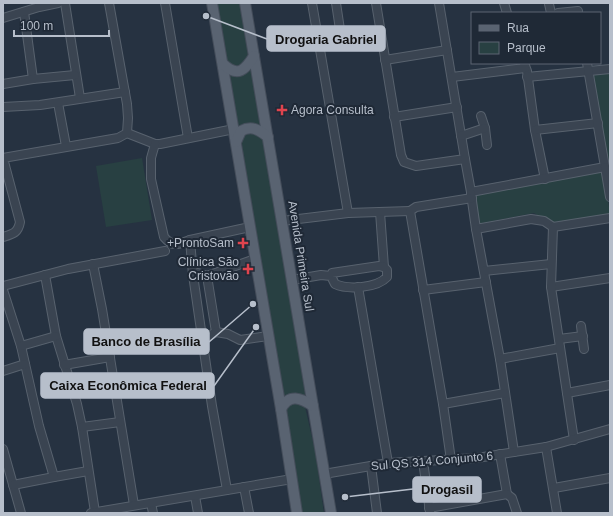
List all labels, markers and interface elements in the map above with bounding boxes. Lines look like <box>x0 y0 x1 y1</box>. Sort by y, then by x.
scale bar <box>14 12 109 38</box>
legend <box>471 12 601 64</box>
text: 100 m <box>20 19 53 33</box>
text: Rua <box>507 21 529 35</box>
callout: Drogaria Gabriel <box>267 26 385 51</box>
text: Drogaria Gabriel <box>275 32 377 47</box>
text: Parque <box>507 41 546 55</box>
place label: Agora Consulta <box>291 103 374 117</box>
marker: Agora Consulta <box>276 104 288 116</box>
street label: Avenida Primeira Sul <box>285 200 317 312</box>
place label: +ProntoSam <box>167 236 234 250</box>
marker: +ProntoSam <box>237 237 249 249</box>
place label: Clínica São Cristovão <box>178 255 239 283</box>
marker: Clínica São Cristovão <box>242 263 254 275</box>
callout: Banco de Brasília <box>84 329 209 354</box>
text: Banco de Brasília <box>91 334 201 349</box>
callout: Caixa Econômica Federal <box>41 373 214 398</box>
text: Caixa Econômica Federal <box>49 378 207 393</box>
street label: Sul QS 314 Conjunto 6 <box>370 449 494 473</box>
callout: Drogasil <box>413 477 481 502</box>
text: Drogasil <box>421 482 473 497</box>

